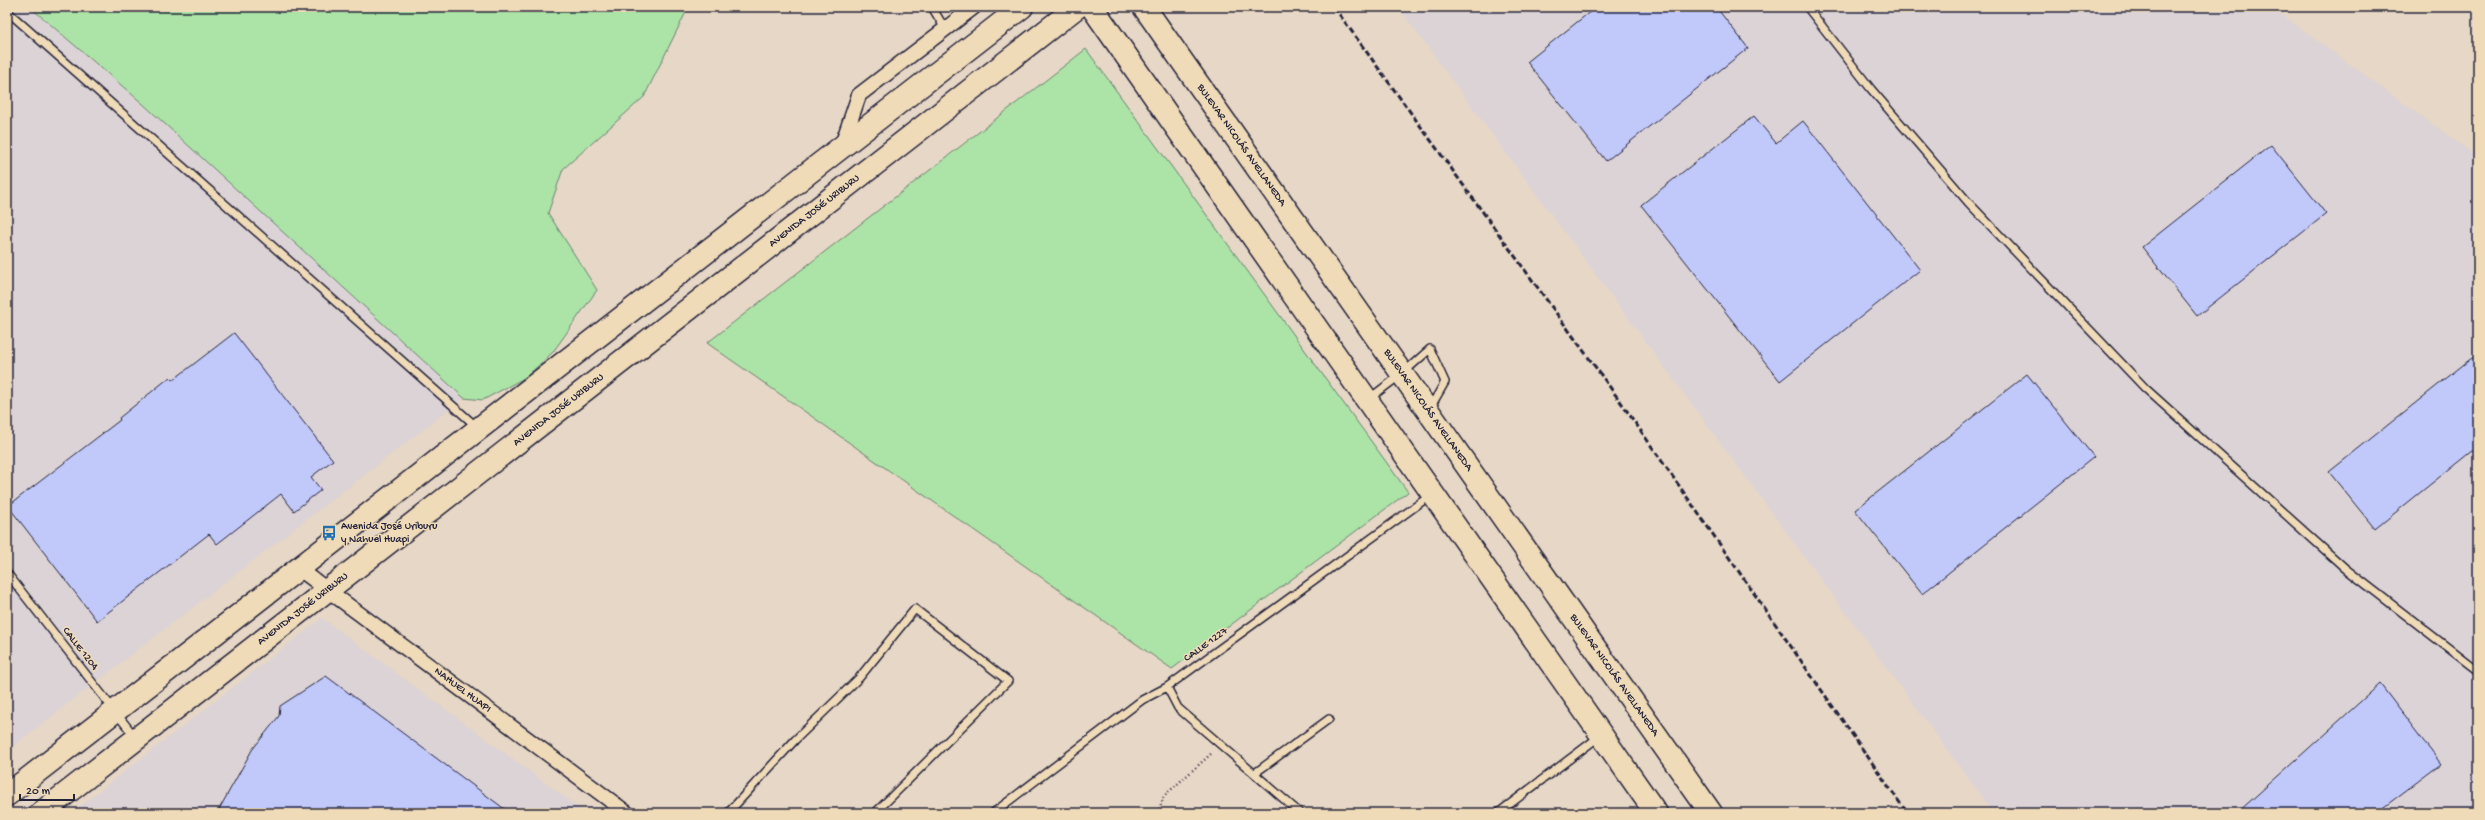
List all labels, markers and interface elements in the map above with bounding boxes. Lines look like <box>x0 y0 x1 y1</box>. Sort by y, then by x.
street label: BULEVAR NICOLÁS AVELLANEDA <box>1194 81 1289 209</box>
street label: AVENIDA JOSÉ URIBURU <box>767 172 862 250</box>
street label: BULEVAR NICOLÁS AVELLANEDA <box>1380 346 1475 474</box>
street label: AVENIDA JOSÉ URIBURU <box>511 371 606 449</box>
place label: Avenida José Uriburu y Nahuel Huapi <box>341 521 437 546</box>
bus stop icon: Avenida José Uriburu y Nahuel Huapi <box>320 524 338 542</box>
street label: AVENIDA JOSÉ URIBURU <box>255 570 351 648</box>
street label: BULEVAR NICOLÁS AVELLANEDA <box>1566 611 1661 739</box>
street label: CALLE 1204 <box>59 625 101 674</box>
street label: CALLE 1227 <box>1182 625 1230 665</box>
street label: NAHUEL HUAPI <box>432 665 493 716</box>
scale bar <box>20 776 74 802</box>
text: 20 m <box>26 785 51 799</box>

